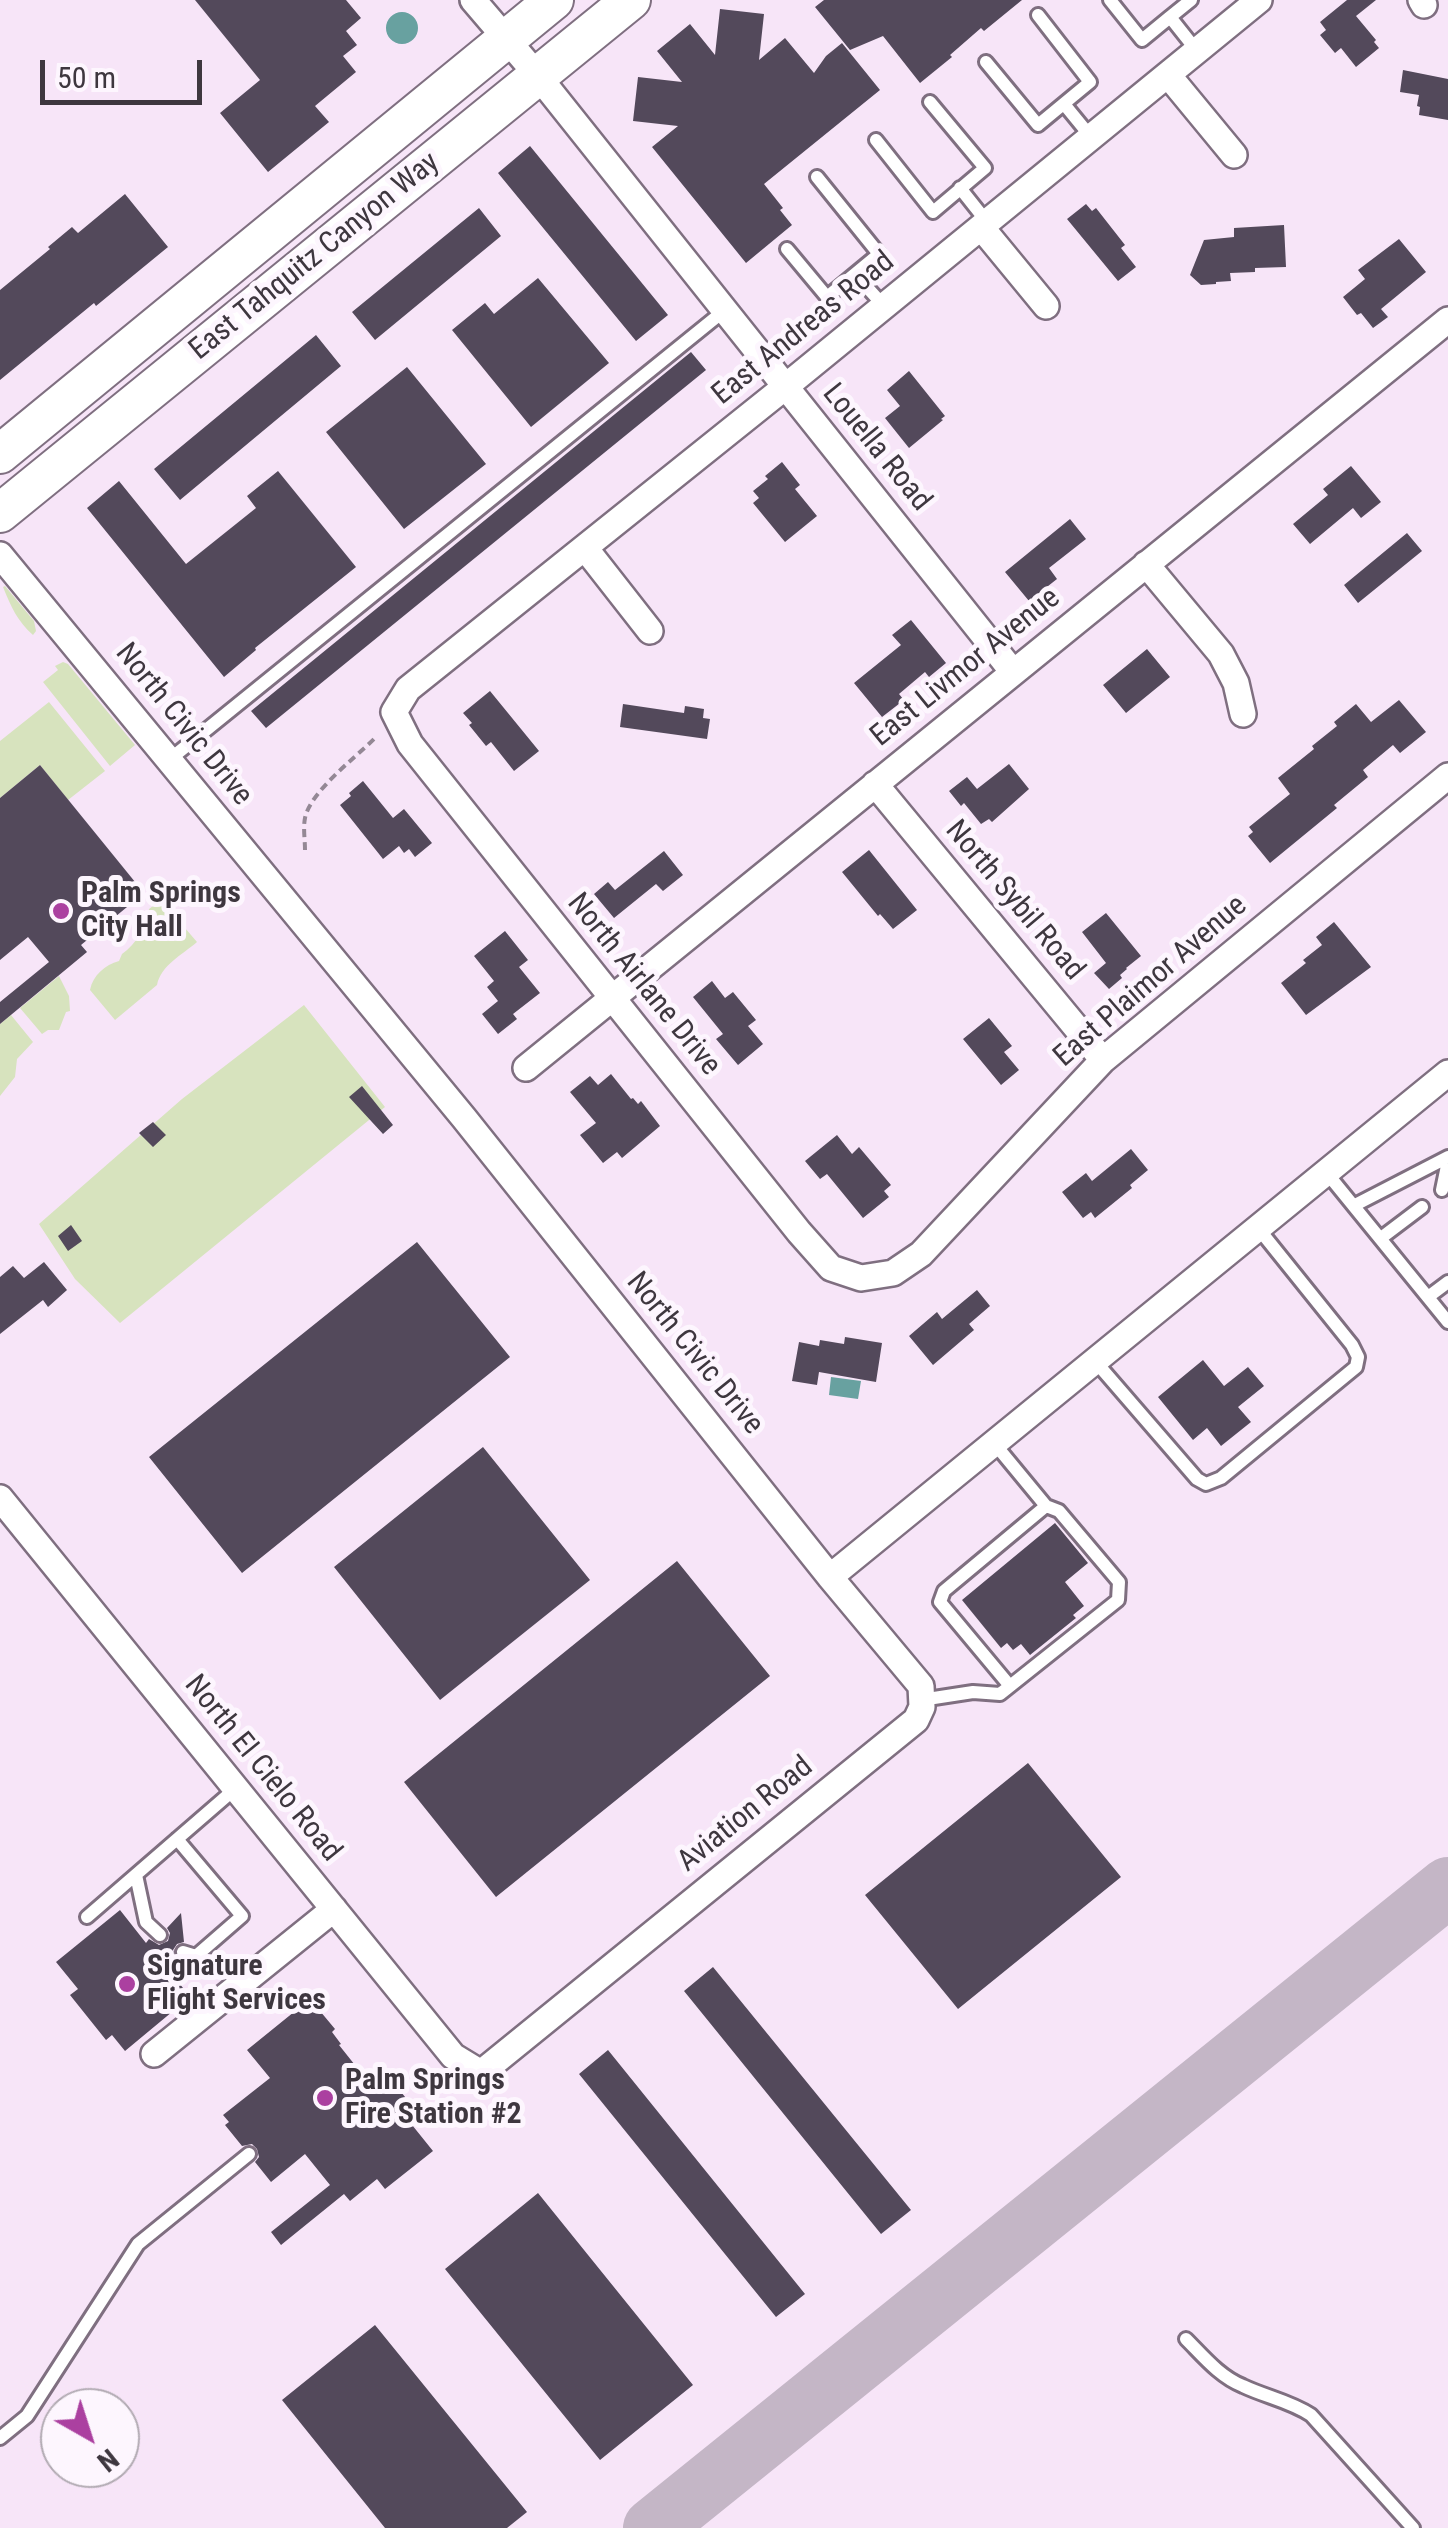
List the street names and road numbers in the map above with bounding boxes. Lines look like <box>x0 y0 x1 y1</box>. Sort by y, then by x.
street label: East Tahquitz Canyon Way <box>183 145 447 369</box>
street label: East Andreas Road <box>706 245 902 413</box>
street label: Louella Road <box>814 377 938 519</box>
street label: East Livmor Avenue <box>864 581 1068 755</box>
street label: North Civic Drive <box>107 637 259 813</box>
street label: North Sybil Road <box>937 814 1091 988</box>
street label: North Airlane Drive <box>559 887 727 1083</box>
street label: East Plaimor Avenue <box>1047 889 1255 1075</box>
street label: North Civic Drive <box>618 1266 770 1442</box>
street label: North El Cielo Road <box>176 1669 348 1869</box>
street label: Aviation Road <box>671 1750 821 1880</box>

